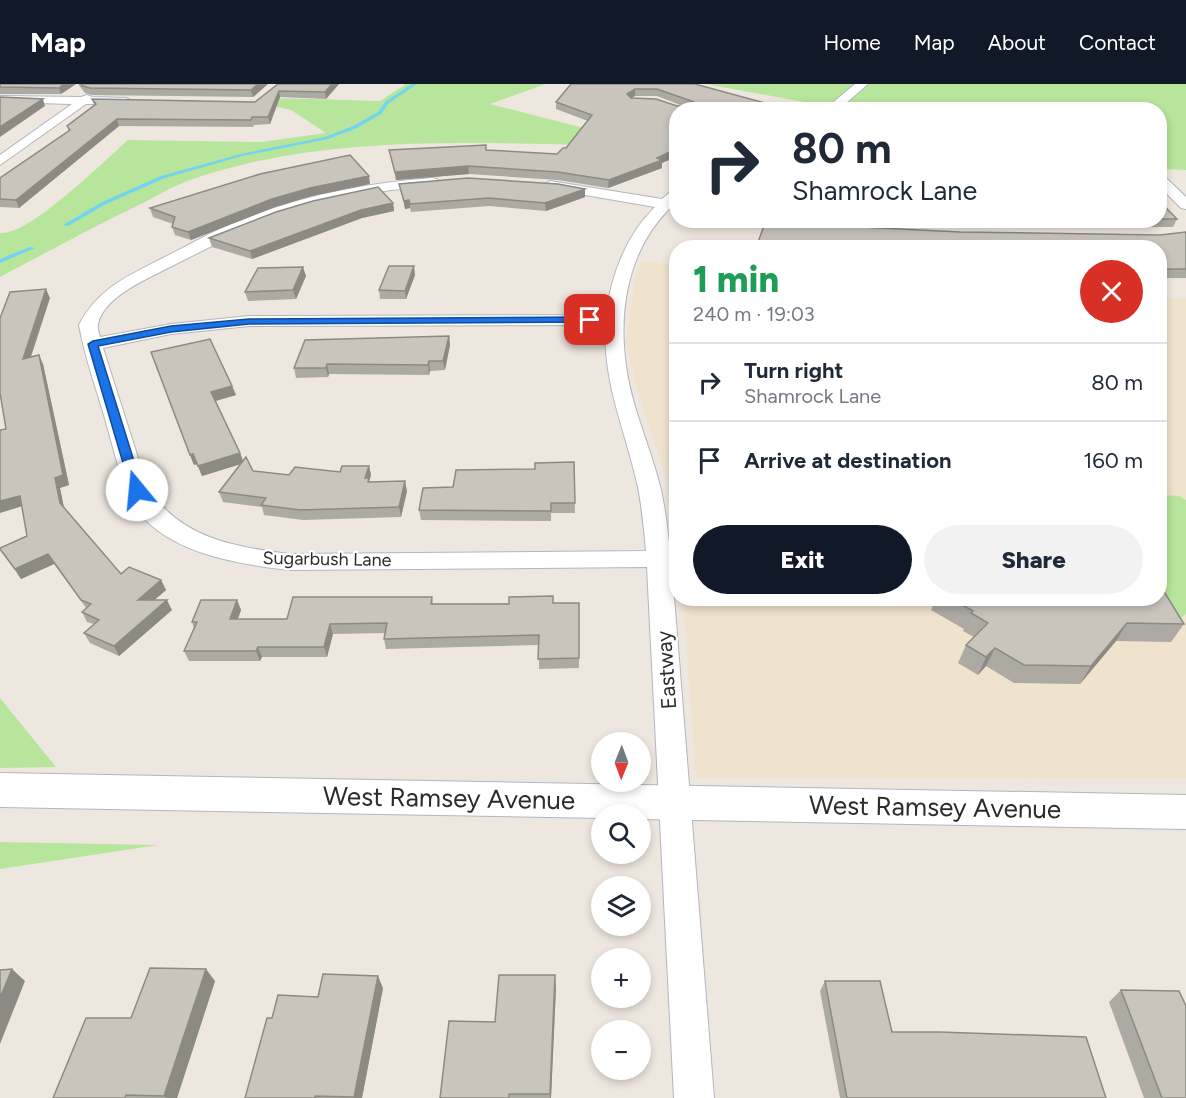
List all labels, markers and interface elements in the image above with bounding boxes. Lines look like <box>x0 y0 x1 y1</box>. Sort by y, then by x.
text: Map <box>30 25 86 59</box>
text: Home <box>824 30 881 55</box>
text: Map <box>914 30 955 55</box>
text: About <box>988 30 1046 55</box>
text: Contact <box>1079 30 1156 55</box>
text: 80 m <box>792 123 892 174</box>
icon: right <box>693 126 771 204</box>
text: Shamrock Lane <box>792 174 977 207</box>
text: 1 min <box>693 258 779 301</box>
button: close <box>1080 260 1143 323</box>
pin <box>564 294 615 345</box>
text: 240 m · 19:03 <box>693 302 815 326</box>
icon: arrive <box>573 303 606 336</box>
text: Turn right <box>744 357 843 384</box>
icon: right <box>693 366 726 399</box>
text: 80 m <box>1091 369 1143 396</box>
text: Shamrock Lane <box>744 384 881 408</box>
icon: arrive <box>693 444 726 477</box>
text: Arrive at destination <box>744 447 952 474</box>
text: 160 m <box>1083 447 1143 474</box>
position arrow <box>105 458 169 522</box>
button: Exit <box>693 525 912 594</box>
button: Share <box>924 525 1143 594</box>
street label: Sugarbush Lane <box>262 547 392 571</box>
street label: Eastway <box>651 630 681 710</box>
north arrow <box>591 732 651 792</box>
map controls <box>591 732 651 1080</box>
street label: West Ramsey Avenue <box>323 780 575 816</box>
street label: West Ramsey Avenue <box>809 789 1061 825</box>
button: search <box>591 804 651 864</box>
button: layers <box>591 876 651 936</box>
button: + <box>591 948 651 1008</box>
button: − <box>591 1020 651 1080</box>

